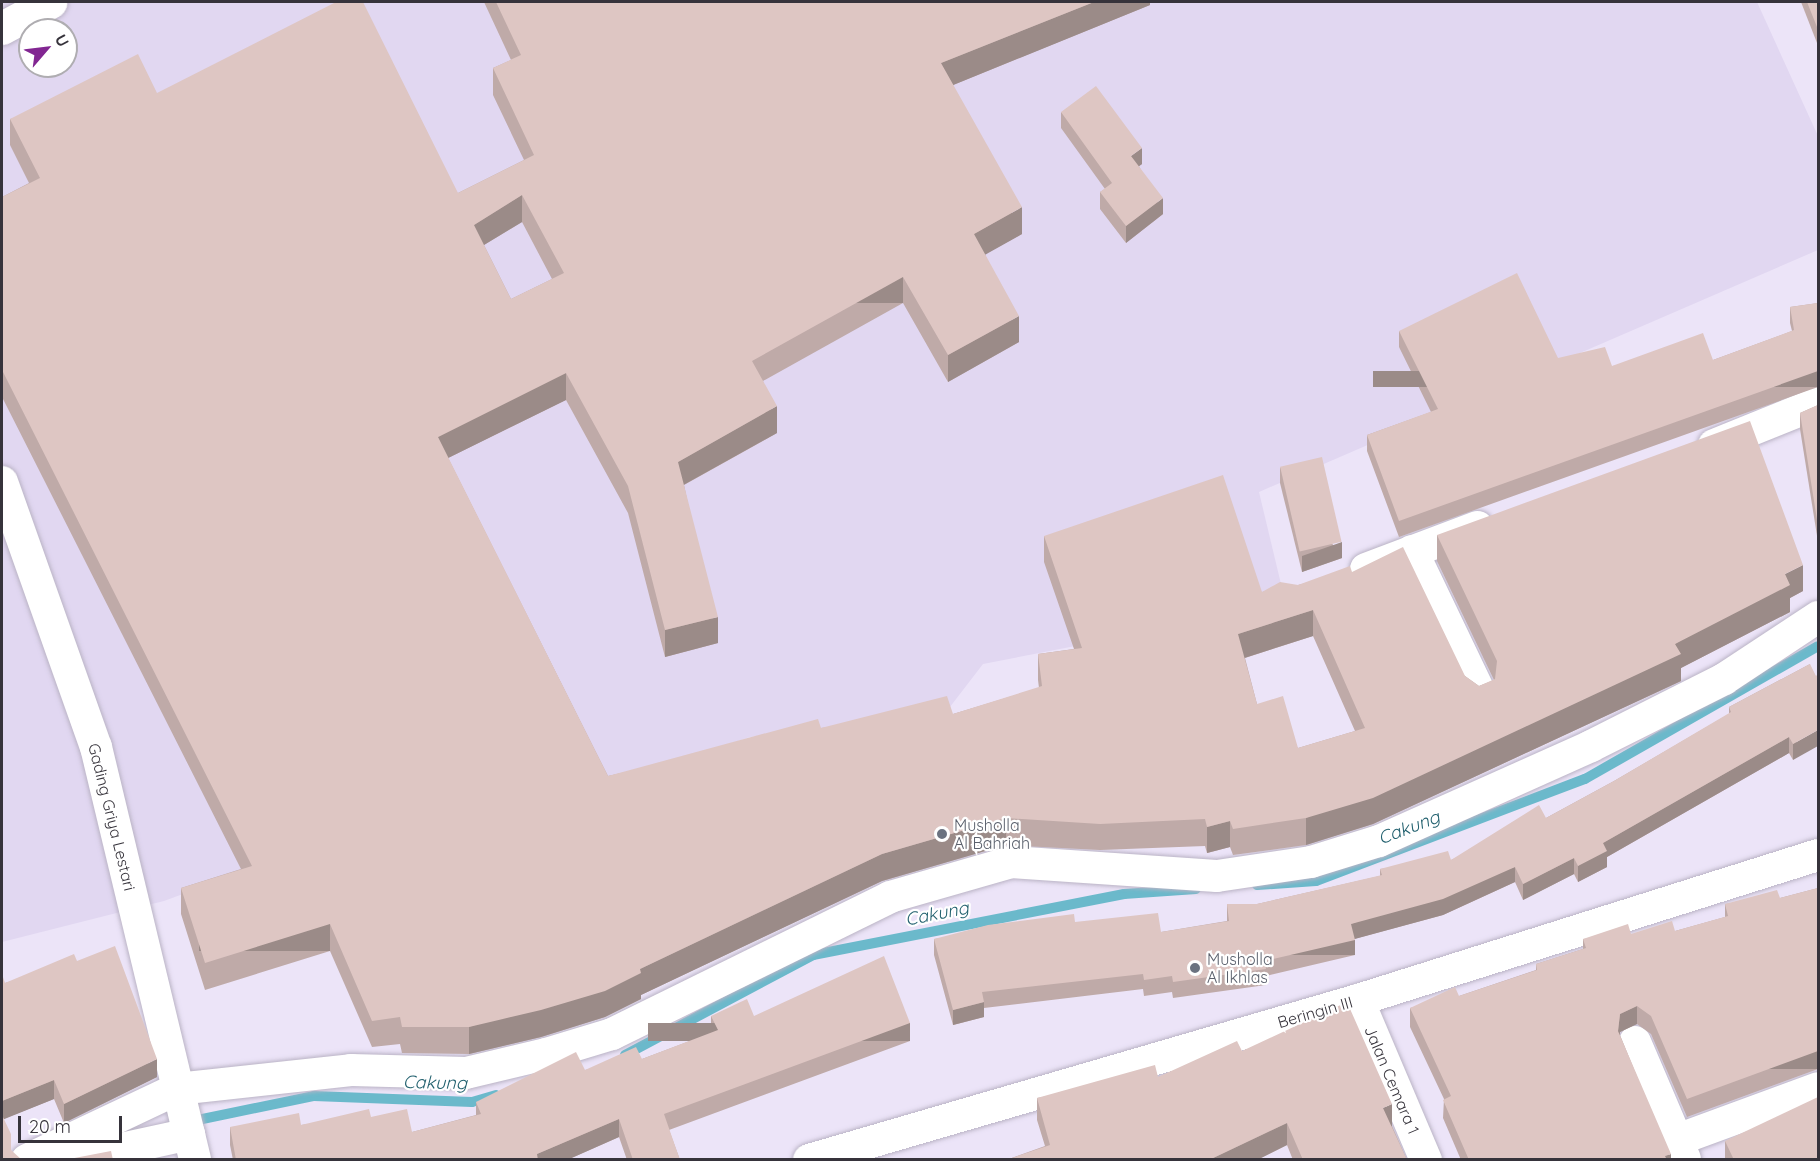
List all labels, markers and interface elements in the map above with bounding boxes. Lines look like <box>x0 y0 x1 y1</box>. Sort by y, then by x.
north arrow <box>18 18 78 78</box>
text: U <box>51 31 74 50</box>
street label: Gading Griya Lestari <box>84 741 140 893</box>
water label: Cakung <box>1375 806 1443 850</box>
place label: Musholla Al Bahriah <box>954 815 1030 853</box>
marker: Musholla Al Bahriah <box>935 827 949 841</box>
water label: Cakung <box>903 897 971 931</box>
place label: Musholla Al Ikhlas <box>1207 949 1273 987</box>
marker: Musholla Al Ikhlas <box>1188 961 1202 975</box>
street label: Beringin III <box>1275 992 1355 1032</box>
street label: Jalan Cemara 1 <box>1361 1023 1423 1137</box>
water label: Cakung <box>403 1072 467 1094</box>
scale bar <box>21 1104 124 1142</box>
text: 20 m <box>29 1115 71 1138</box>

